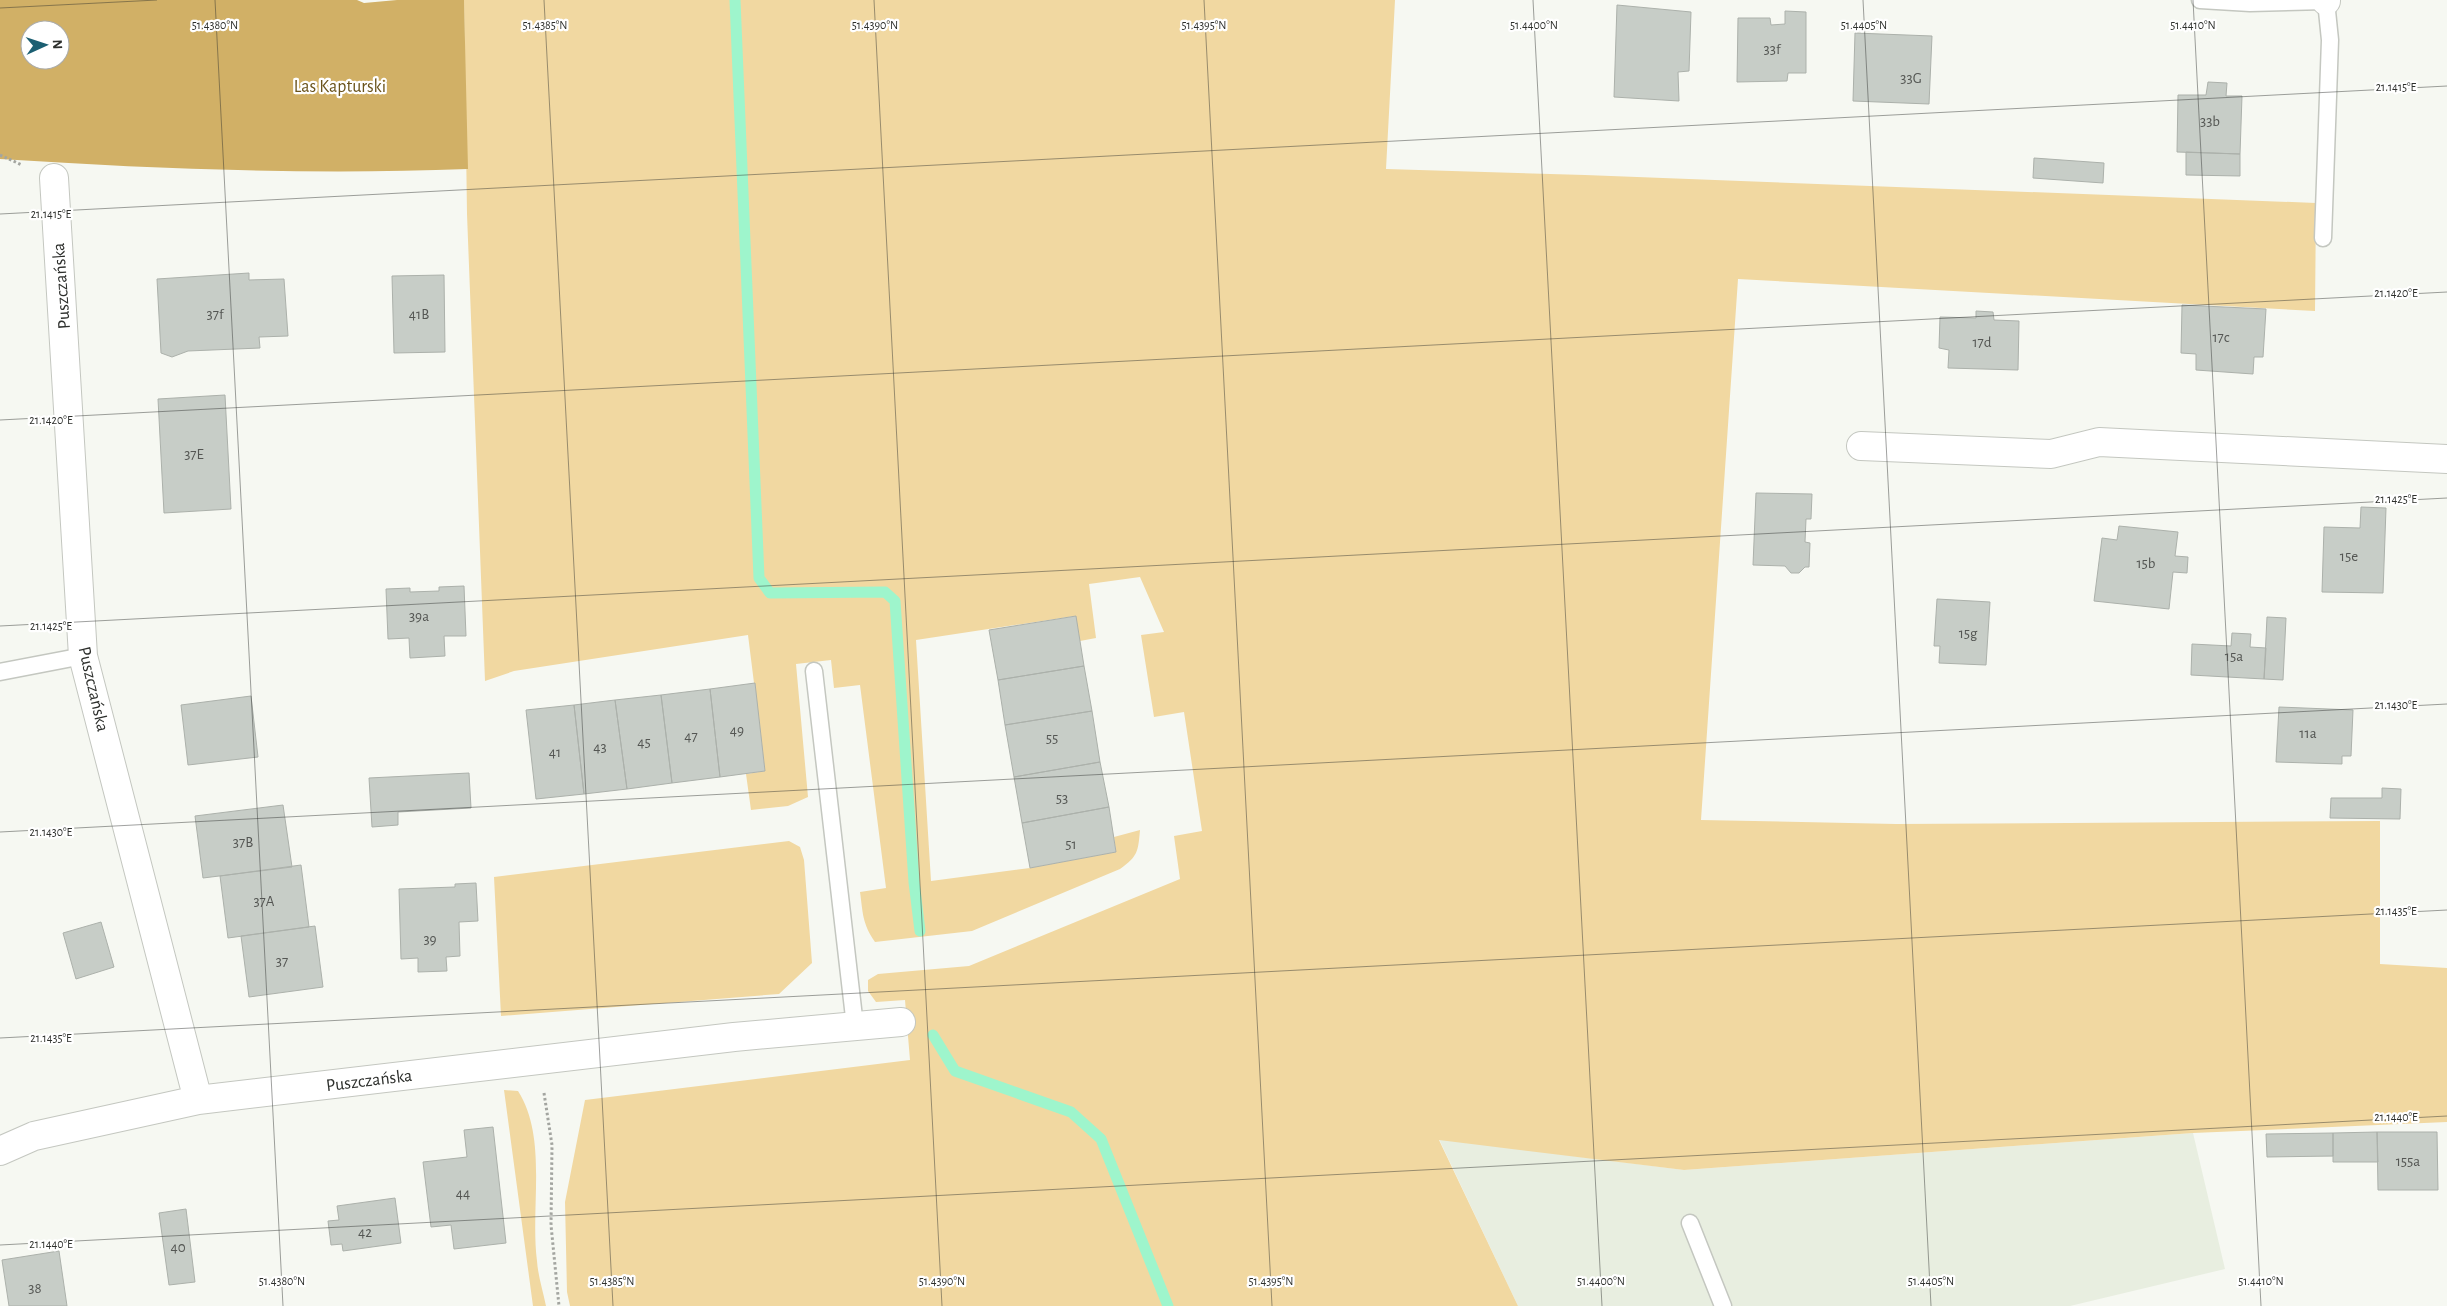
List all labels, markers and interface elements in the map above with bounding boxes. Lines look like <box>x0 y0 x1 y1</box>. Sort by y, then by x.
text: 51.4380°N <box>192 19 238 31</box>
text: 51.4385°N <box>522 19 568 31</box>
text: 51.4390°N <box>852 19 898 31</box>
text: 51.4395°N <box>1182 19 1226 31</box>
text: 51.4400°N <box>1510 19 1558 31</box>
text: 51.4405°N <box>1841 19 1887 31</box>
text: 51.4410°N <box>2170 19 2216 31</box>
north arrow <box>20 20 70 70</box>
text: N <box>50 39 64 50</box>
house number: 33f <box>1764 42 1782 57</box>
house number: 33G <box>1900 71 1922 86</box>
park label: Las Kapturski <box>294 78 386 96</box>
text: 21.1415°E <box>2376 81 2417 93</box>
house number: 33b <box>2200 114 2220 129</box>
text: 21.1415°E <box>31 208 72 220</box>
street label: Puszczańska <box>50 242 74 330</box>
text: 21.1420°E <box>2374 287 2418 299</box>
house number: 37f <box>207 307 225 322</box>
house number: 41B <box>409 307 429 322</box>
house number: 17c <box>2212 330 2230 345</box>
house number: 17d <box>1972 335 1992 350</box>
text: 21.1420°E <box>29 414 73 426</box>
house number: 37E <box>184 447 204 462</box>
text: 21.1425°E <box>2375 493 2417 505</box>
house number: 15e <box>2340 549 2358 564</box>
house number: 15b <box>2136 556 2156 571</box>
house number: 39a <box>409 609 429 624</box>
text: 21.1425°E <box>30 620 72 632</box>
house number: 15g <box>1959 626 1978 641</box>
street label: Puszczańska <box>75 645 112 733</box>
house number: 15a <box>2225 649 2243 664</box>
text: 21.1430°E <box>2375 699 2418 711</box>
house number: 49 <box>730 723 744 738</box>
house number: 11a <box>2299 726 2317 741</box>
house number: 47 <box>684 729 698 744</box>
house number: 55 <box>1046 731 1058 746</box>
house number: 45 <box>637 735 651 750</box>
house number: 43 <box>593 740 607 755</box>
house number: 41 <box>549 745 561 760</box>
house number: 53 <box>1056 791 1068 806</box>
text: 21.1430°E <box>30 826 73 838</box>
house number: 37B <box>233 835 253 850</box>
house number: 51 <box>1065 837 1077 852</box>
house number: 37A <box>253 894 275 909</box>
text: 21.1435°E <box>2375 905 2417 917</box>
house number: 39 <box>423 932 437 947</box>
house number: 37 <box>276 954 288 969</box>
text: 21.1435°E <box>30 1032 72 1044</box>
street label: Puszczańska <box>325 1067 413 1095</box>
text: 21.1440°E <box>2374 1111 2418 1123</box>
house number: 155a <box>2396 1154 2420 1169</box>
house number: 44 <box>456 1186 470 1201</box>
house number: 42 <box>358 1225 372 1240</box>
text: 21.1440°E <box>29 1238 73 1250</box>
house number: 40 <box>170 1240 186 1255</box>
text: 51.4380°N <box>259 1275 305 1287</box>
text: 51.4385°N <box>589 1275 635 1287</box>
text: 51.4390°N <box>919 1275 965 1287</box>
text: 51.4395°N <box>1249 1275 1293 1287</box>
text: 51.4400°N <box>1577 1275 1625 1287</box>
text: 51.4405°N <box>1908 1275 1954 1287</box>
text: 51.4410°N <box>2238 1275 2284 1287</box>
house number: 38 <box>28 1281 42 1296</box>

